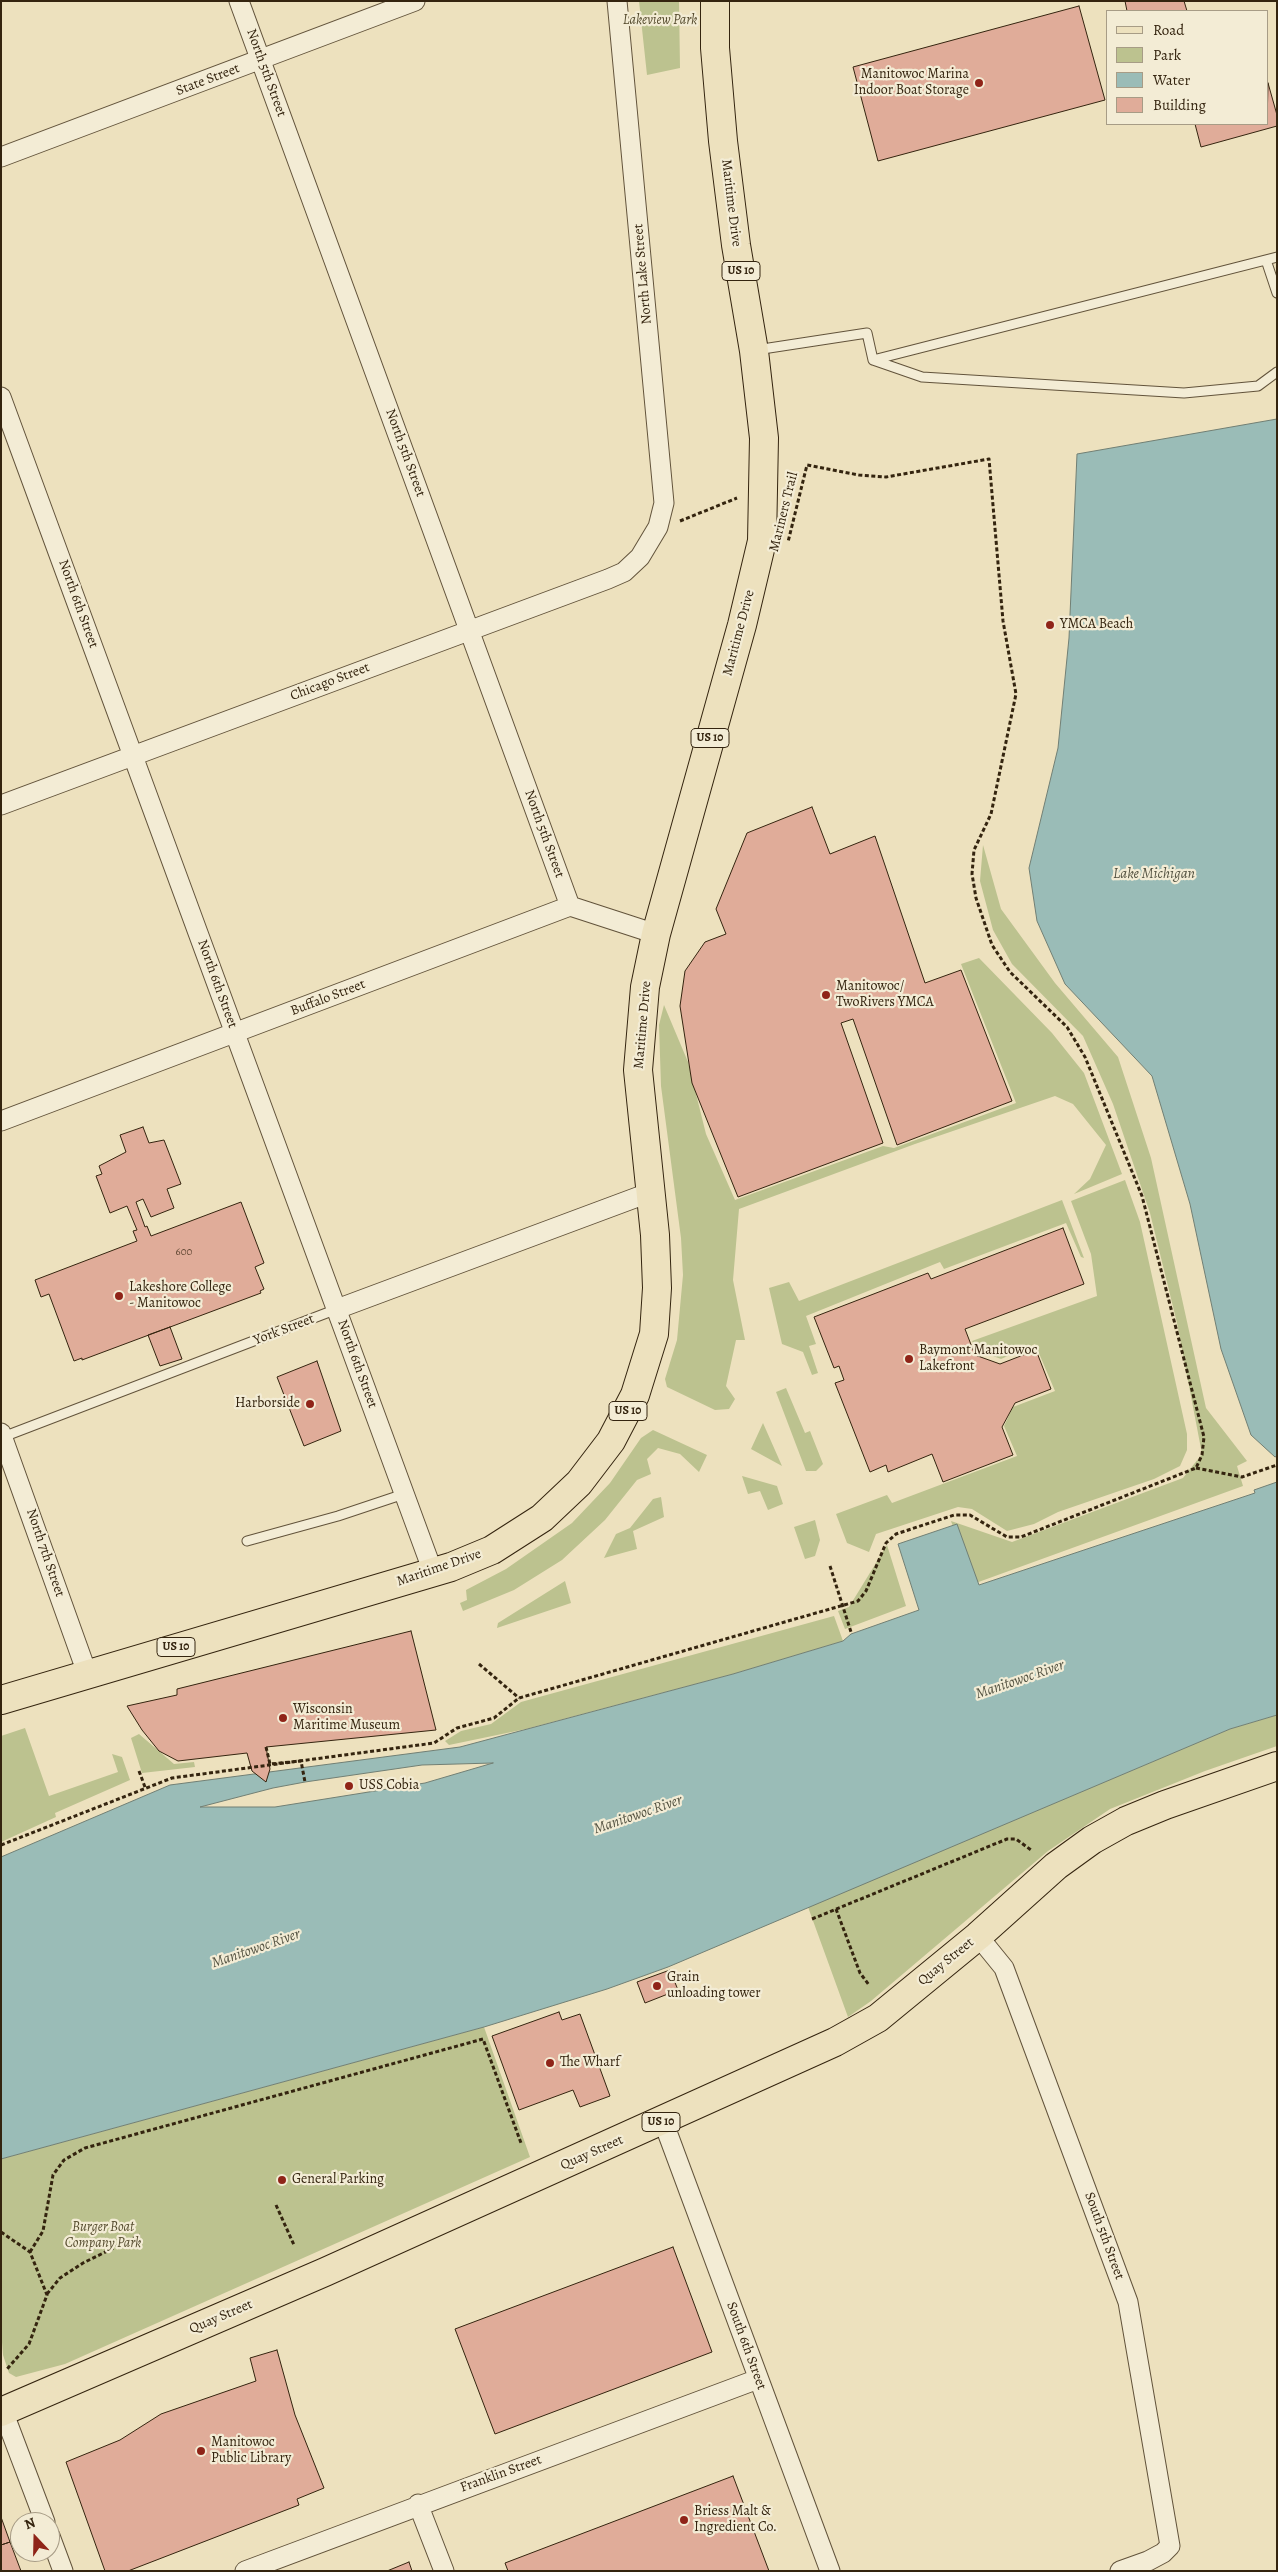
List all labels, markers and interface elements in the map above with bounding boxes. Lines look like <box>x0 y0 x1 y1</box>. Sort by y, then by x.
legend <box>1106 10 1268 125</box>
park label: Lakeview Park <box>623 13 697 29</box>
text: Road <box>1153 20 1184 40</box>
street label: North 5th Street <box>242 27 290 119</box>
text: Park <box>1153 45 1181 65</box>
street label: State Street <box>174 60 242 100</box>
place label: Manitowoc Marina Indoor Boat Storage <box>854 67 969 100</box>
text: Water <box>1153 70 1190 90</box>
marker: Manitowoc Marina Indoor Boat Storage <box>973 77 985 89</box>
text: Building <box>1153 95 1206 115</box>
street label: Maritime Drive <box>717 158 745 248</box>
street label: North Lake Street <box>630 223 656 325</box>
road number: US 10 <box>722 262 760 280</box>
street label: North 5th Street <box>381 407 429 499</box>
street label: Mariners Trail <box>766 470 802 554</box>
street label: North 6th Street <box>54 558 102 650</box>
street label: Maritime Drive <box>719 588 759 678</box>
place label: YMCA Beach <box>1060 617 1133 633</box>
marker: YMCA Beach <box>1044 619 1056 631</box>
street label: Chicago Street <box>288 659 372 705</box>
road number: US 10 <box>691 728 729 748</box>
street label: North 5th Street <box>520 788 568 880</box>
water label: Lake Michigan <box>1113 865 1195 883</box>
street label: North 6th Street <box>193 938 241 1030</box>
street label: Buffalo Street <box>288 976 368 1020</box>
place label: Manitowoc/ TwoRivers YMCA <box>836 979 934 1012</box>
street label: Maritime Drive <box>631 980 655 1070</box>
marker: Manitowoc/ TwoRivers YMCA <box>820 989 832 1001</box>
house number: 600 <box>176 1245 192 1259</box>
place label: Lakeshore College - Manitowoc <box>129 1280 232 1312</box>
marker: Lakeshore College - Manitowoc <box>113 1290 125 1302</box>
street label: York Street <box>251 1311 317 1349</box>
street label: North 6th Street <box>333 1318 381 1410</box>
place label: Baymont Manitowoc Lakefront <box>919 1343 1037 1375</box>
marker: Baymont Manitowoc Lakefront <box>903 1353 915 1365</box>
place label: Harborside <box>235 1396 300 1412</box>
marker: Harborside <box>304 1398 316 1410</box>
road number: US 10 <box>609 1402 647 1420</box>
street label: North 7th Street <box>22 1507 68 1599</box>
street label: Maritime Drive <box>395 1546 483 1590</box>
road number: US 10 <box>157 1638 195 1656</box>
water label: Manitowoc River <box>973 1656 1067 1704</box>
place label: Wisconsin Maritime Museum <box>293 1702 400 1734</box>
marker: Wisconsin Maritime Museum <box>277 1712 289 1724</box>
place label: USS Cobia <box>359 1778 419 1794</box>
marker: USS Cobia <box>343 1780 355 1792</box>
water label: Manitowoc River <box>591 1791 685 1839</box>
water label: Manitowoc River <box>209 1925 303 1973</box>
street label: Quay Street <box>915 1934 977 1990</box>
place label: Grain unloading tower <box>667 1970 761 2002</box>
marker: Grain unloading tower <box>651 1980 663 1992</box>
place label: The Wharf <box>560 2055 620 2071</box>
marker: The Wharf <box>544 2057 556 2069</box>
road number: US 10 <box>642 2112 680 2132</box>
street label: Quay Street <box>558 2132 626 2174</box>
place label: General Parking <box>292 2172 384 2188</box>
marker: General Parking <box>276 2174 288 2186</box>
street label: South 5th Street <box>1080 2190 1128 2282</box>
park label: Burger Boat Company Park <box>65 2220 141 2252</box>
street label: Quay Street <box>187 2296 255 2338</box>
street label: South 6th Street <box>722 2300 770 2392</box>
place label: Manitowoc Public Library <box>211 2435 291 2468</box>
marker: Manitowoc Public Library <box>195 2445 207 2457</box>
street label: Franklin Street <box>458 2451 544 2497</box>
place label: Briess Malt & Ingredient Co. <box>694 2504 777 2536</box>
north arrow <box>10 2512 60 2562</box>
text: N <box>22 2513 38 2534</box>
marker: Briess Malt & Ingredient Co. <box>678 2514 690 2526</box>

